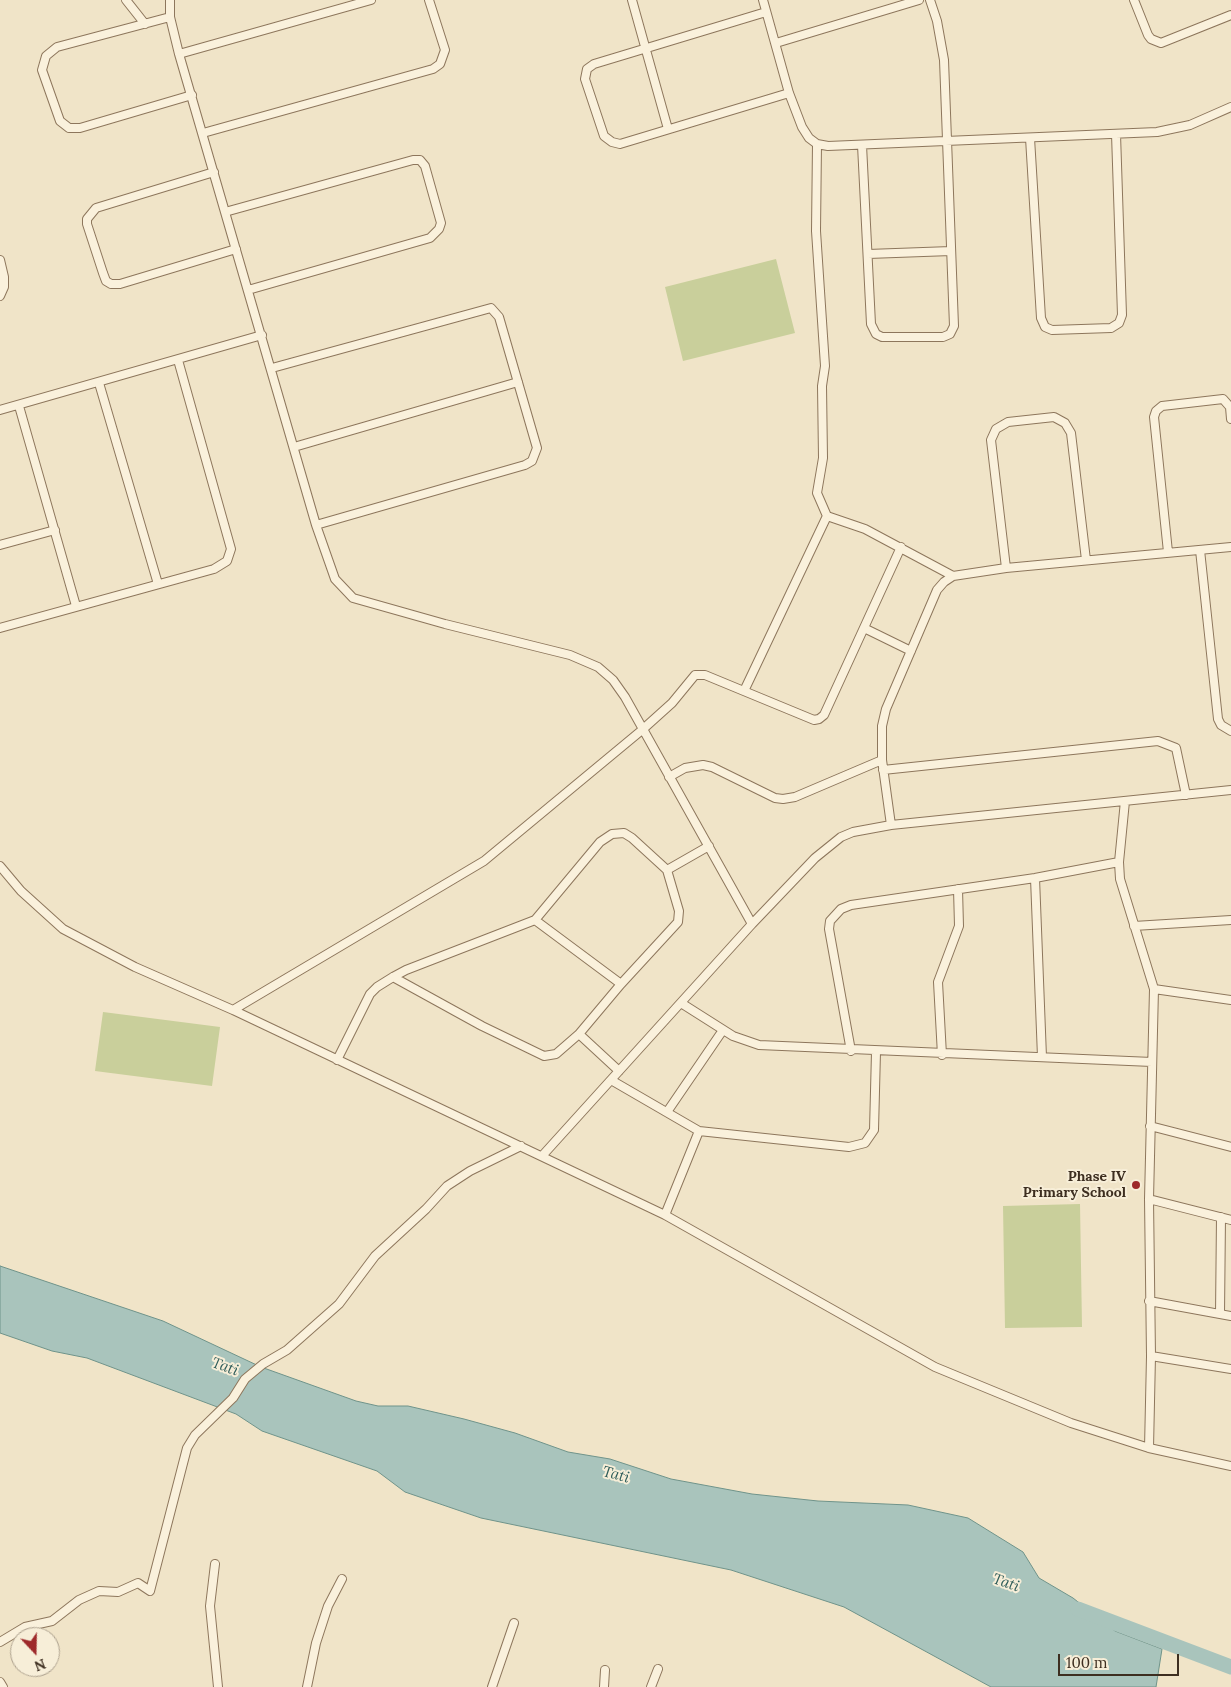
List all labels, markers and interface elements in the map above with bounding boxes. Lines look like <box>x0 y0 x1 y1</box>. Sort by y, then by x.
place label: Phase IV Primary School <box>1023 1169 1126 1202</box>
marker: Phase IV Primary School <box>1130 1179 1142 1191</box>
water label: Tati <box>209 1354 241 1380</box>
water label: Tati <box>601 1463 631 1487</box>
water label: Tati <box>990 1570 1022 1596</box>
north arrow <box>10 1627 60 1677</box>
scale bar <box>1061 1644 1182 1676</box>
text: 100 m <box>1066 1653 1107 1672</box>
text: N <box>32 1655 48 1675</box>

